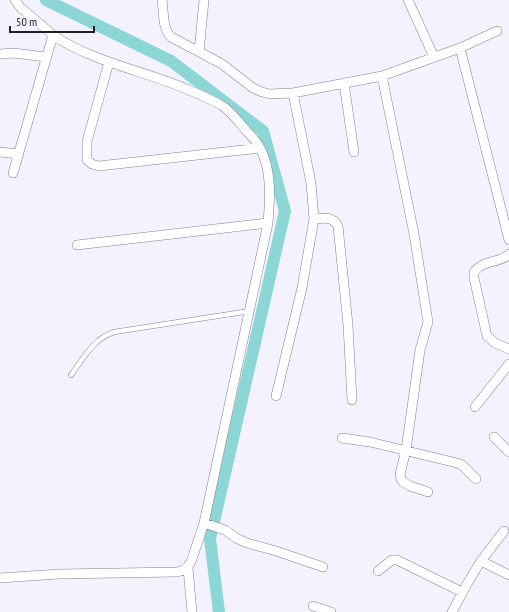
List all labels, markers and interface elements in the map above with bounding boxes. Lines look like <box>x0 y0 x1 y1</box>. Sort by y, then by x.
scale bar <box>10 8 94 34</box>
text: 50 m <box>16 14 37 29</box>

